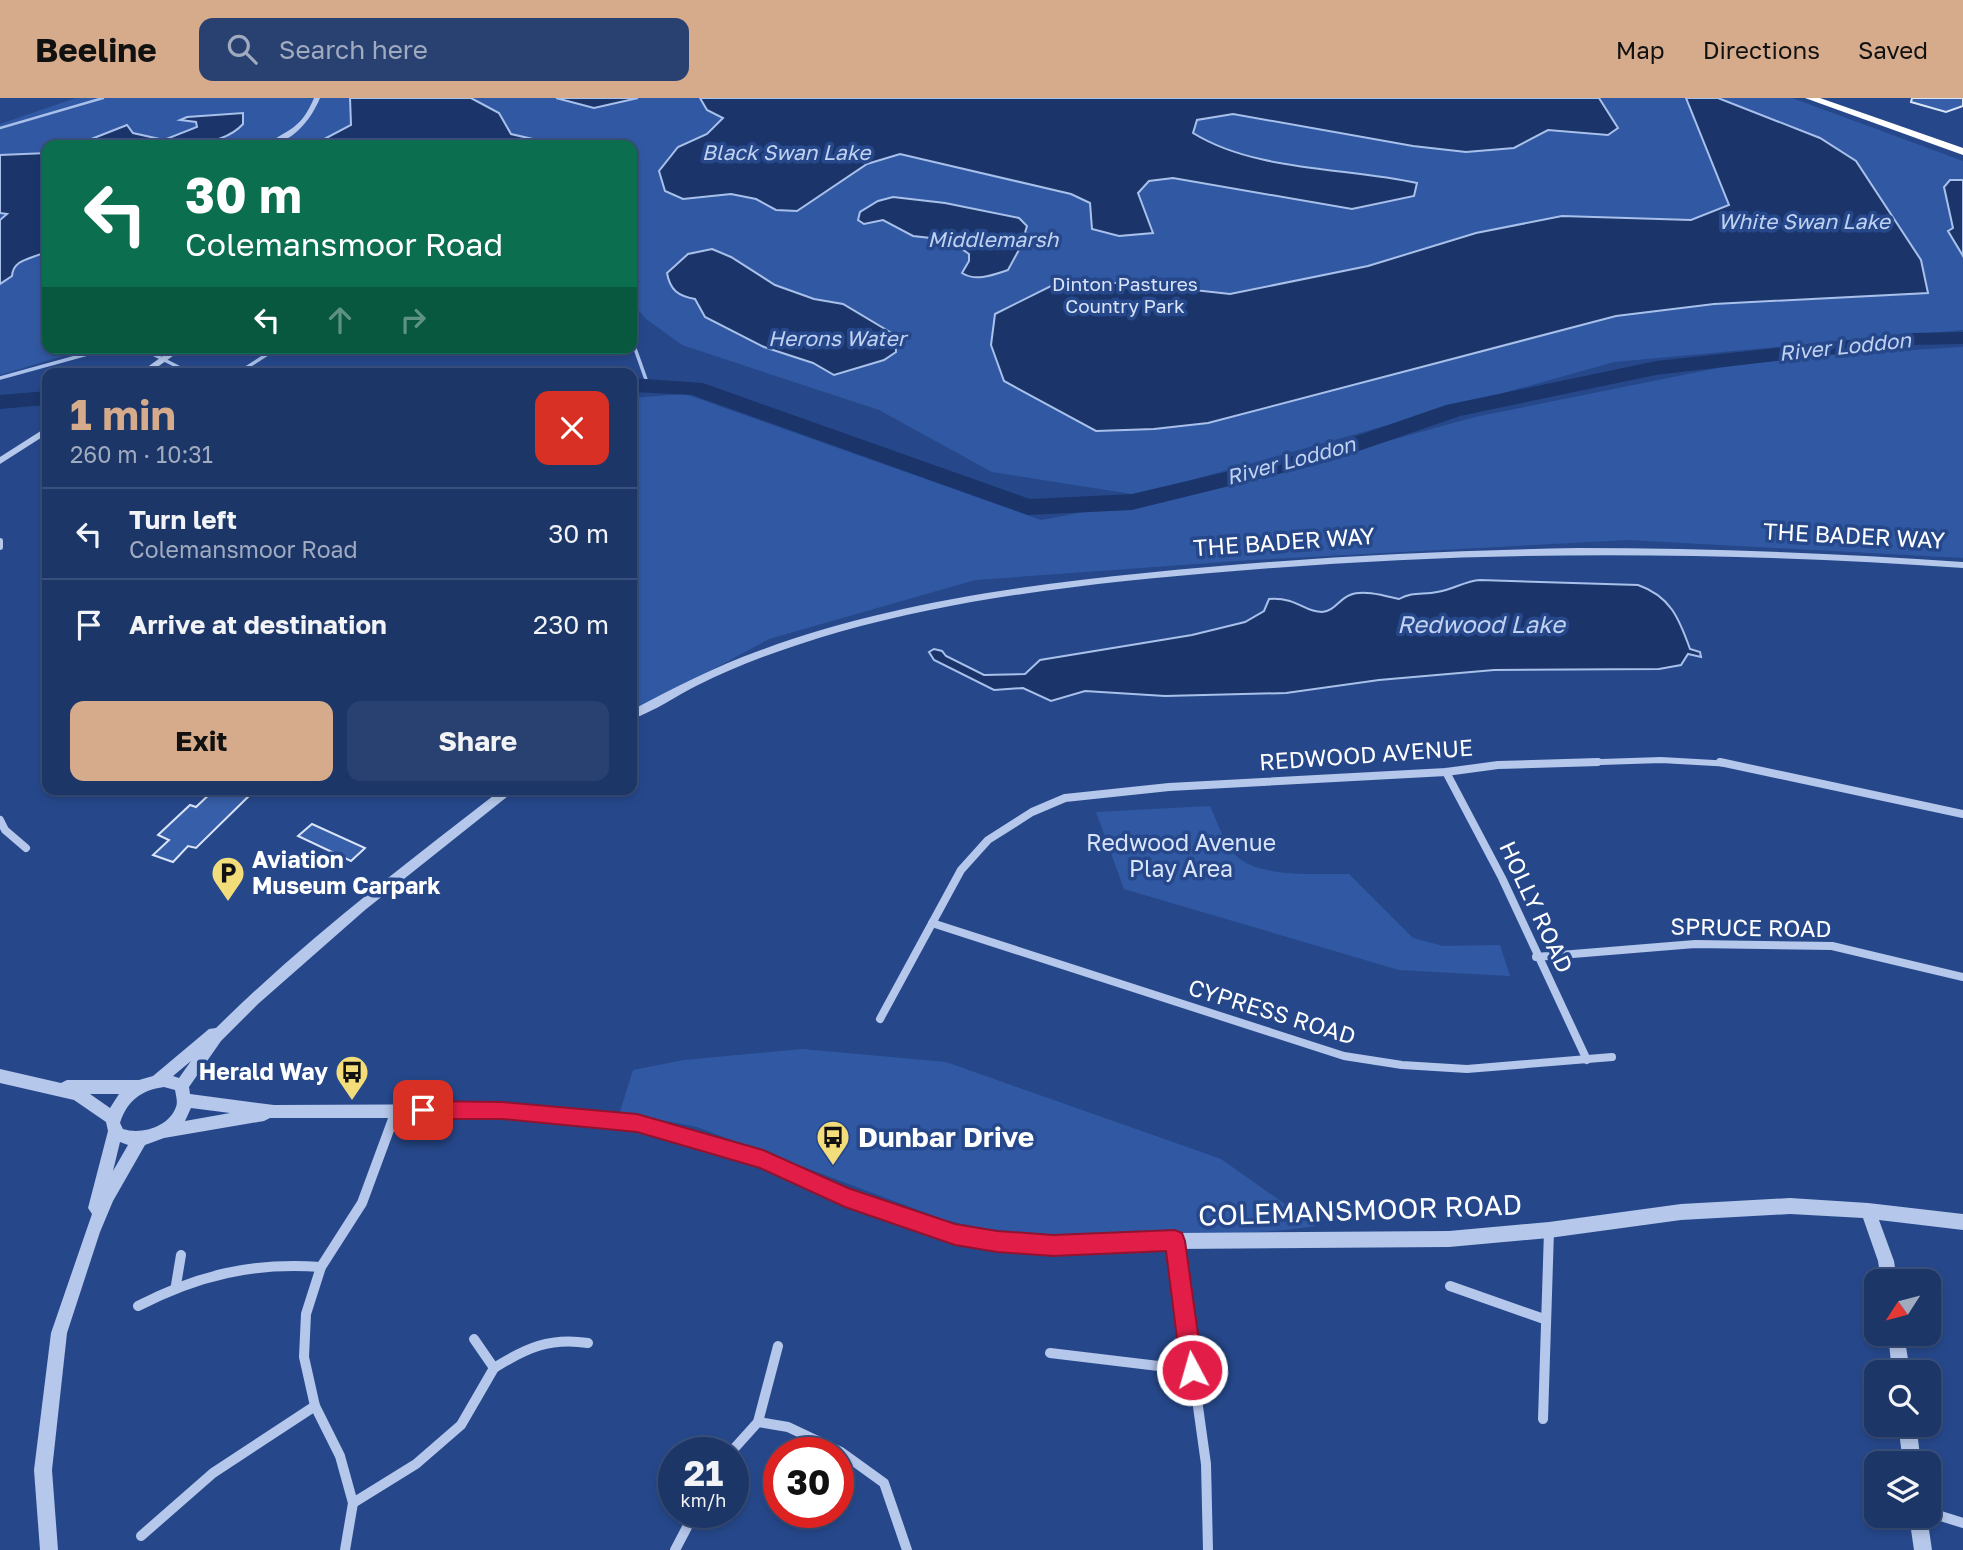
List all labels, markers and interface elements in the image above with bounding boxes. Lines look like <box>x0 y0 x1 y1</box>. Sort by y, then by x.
search box <box>199 18 689 81</box>
text: Beeline <box>35 30 157 69</box>
icon: search <box>223 30 261 68</box>
text: Search here <box>279 34 428 65</box>
text: Map <box>1616 35 1665 64</box>
text: Directions <box>1703 35 1820 64</box>
text: Saved <box>1858 35 1928 64</box>
water label: Black Swan Lake <box>702 139 872 165</box>
text: 30 m <box>185 165 302 224</box>
icon: left <box>70 168 161 259</box>
water label: White Swan Lake <box>1718 208 1892 234</box>
text: Colemansmoor Road <box>185 225 503 263</box>
water label: Middlemarsh <box>928 226 1060 252</box>
park label: Dinton Pastures Country Park <box>1052 272 1198 317</box>
icon: left <box>248 301 286 339</box>
icon: ahead <box>321 301 359 339</box>
icon: right <box>394 301 432 339</box>
water label: Herons Water <box>768 325 909 351</box>
water label: River Loddon <box>1778 326 1913 366</box>
text: 1 min <box>70 389 176 439</box>
button: close <box>535 391 609 465</box>
water label: River Loddon <box>1223 430 1359 490</box>
text: 260 m · 10:31 <box>70 440 213 468</box>
text: Turn left <box>129 504 237 535</box>
icon: left <box>70 515 108 553</box>
street label: THE BADER WAY <box>1762 516 1946 554</box>
text: 30 m <box>548 518 609 549</box>
street label: THE BADER WAY <box>1192 521 1376 561</box>
text: Colemansmoor Road <box>129 535 358 563</box>
icon: arrive <box>70 606 108 644</box>
text: Arrive at destination <box>129 609 387 640</box>
text: 230 m <box>533 609 609 640</box>
water label: Redwood Lake <box>1397 609 1567 638</box>
button: Exit <box>70 701 333 781</box>
button: Share <box>347 701 609 781</box>
street label: REDWOOD AVENUE <box>1258 733 1474 775</box>
park label: Redwood Avenue Play Area <box>1086 828 1276 882</box>
street label: HOLLY ROAD <box>1494 836 1580 977</box>
place label: Aviation Museum Carpark <box>252 845 441 899</box>
parking icon: Aviation Museum Carpark <box>209 854 247 903</box>
street label: SPRUCE ROAD <box>1670 912 1832 942</box>
street label: CYPRESS ROAD <box>1185 972 1359 1050</box>
bus stop icon: Herald Way <box>333 1053 371 1102</box>
place label: Herald Way <box>199 1057 328 1085</box>
pin <box>393 1080 453 1140</box>
icon: arrive <box>404 1091 442 1129</box>
bus stop icon: Dunbar Drive <box>814 1118 852 1167</box>
place label: Dunbar Drive <box>858 1120 1034 1153</box>
street label: COLEMANSMOOR ROAD <box>1198 1187 1522 1232</box>
north arrow <box>1864 1269 1941 1346</box>
map controls <box>1864 1269 1941 1528</box>
position arrow <box>1155 1333 1229 1407</box>
button: search <box>1864 1360 1941 1437</box>
speed limit sign: 30 <box>763 1437 854 1528</box>
button: layers <box>1864 1451 1941 1528</box>
text: 21 <box>684 1452 723 1494</box>
text: km/h <box>681 1489 726 1511</box>

